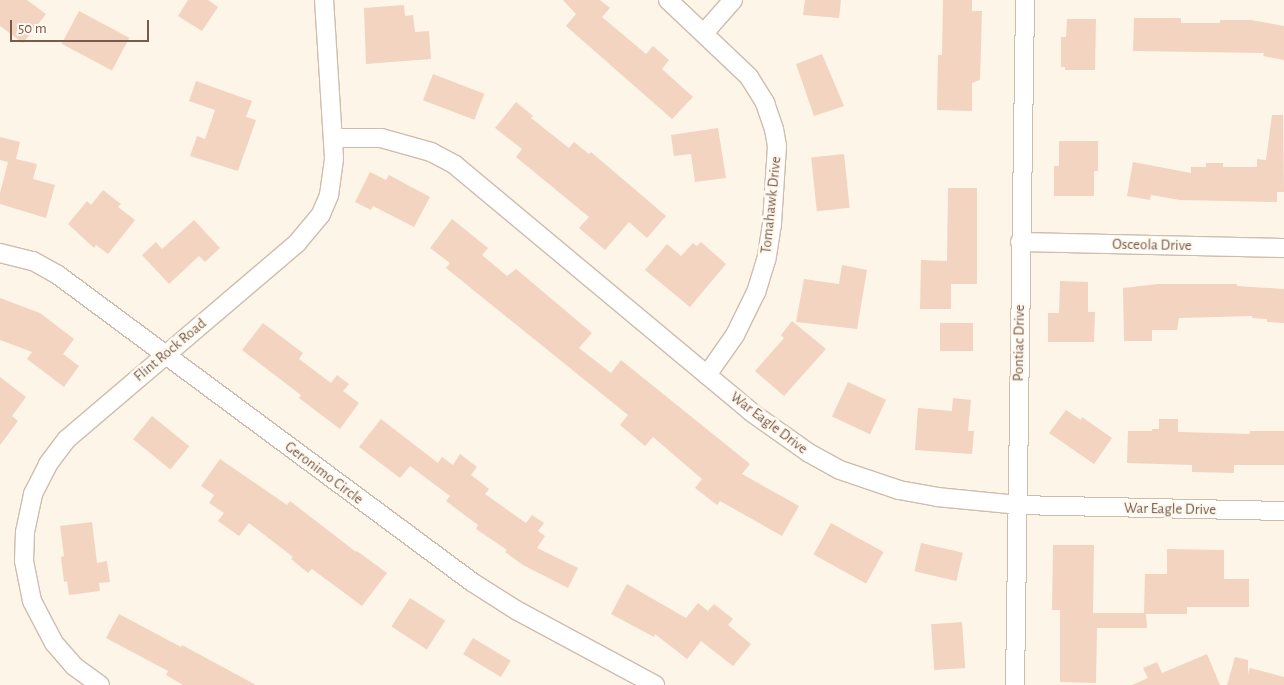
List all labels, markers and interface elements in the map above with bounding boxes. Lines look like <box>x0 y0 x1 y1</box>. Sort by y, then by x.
scale bar <box>12 10 151 42</box>
text: 50 m <box>18 21 47 36</box>
street label: Tomahawk Drive <box>757 155 785 255</box>
street label: Osceola Drive <box>1112 235 1192 255</box>
street label: Pontiac Drive <box>1009 304 1029 382</box>
street label: Flint Rock Road <box>130 315 210 385</box>
street label: War Eagle Drive <box>727 388 811 458</box>
street label: Geronimo Circle <box>281 438 367 508</box>
street label: War Eagle Drive <box>1124 499 1216 519</box>

